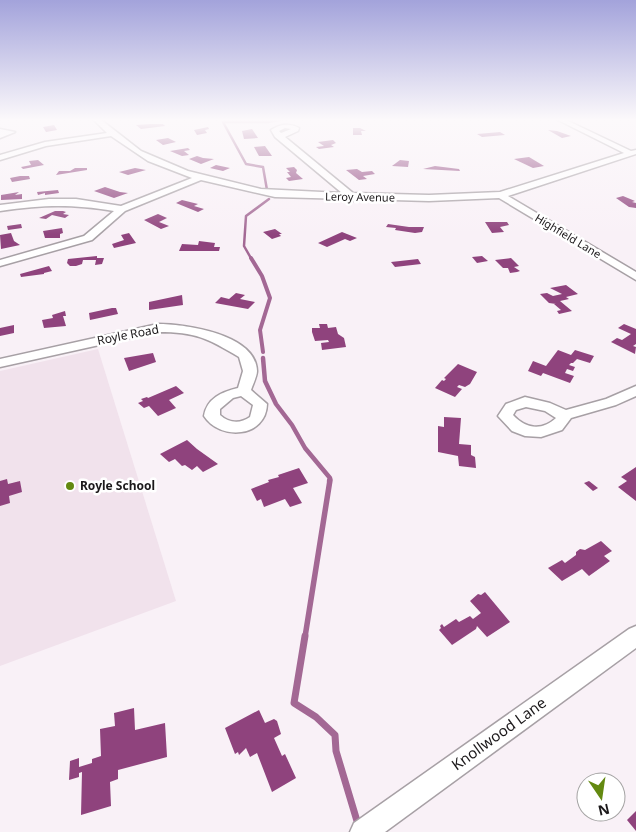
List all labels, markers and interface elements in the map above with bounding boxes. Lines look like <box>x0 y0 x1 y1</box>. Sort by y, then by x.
street label: Leroy Avenue <box>325 188 395 205</box>
street label: Highfield Lane <box>532 210 604 261</box>
street label: Royle Road <box>96 320 160 349</box>
place label: Royle School <box>80 477 155 494</box>
marker: Royle School <box>64 480 76 492</box>
street label: Knollwood Lane <box>447 692 550 774</box>
north arrow <box>576 772 626 822</box>
text: N <box>596 800 612 821</box>

